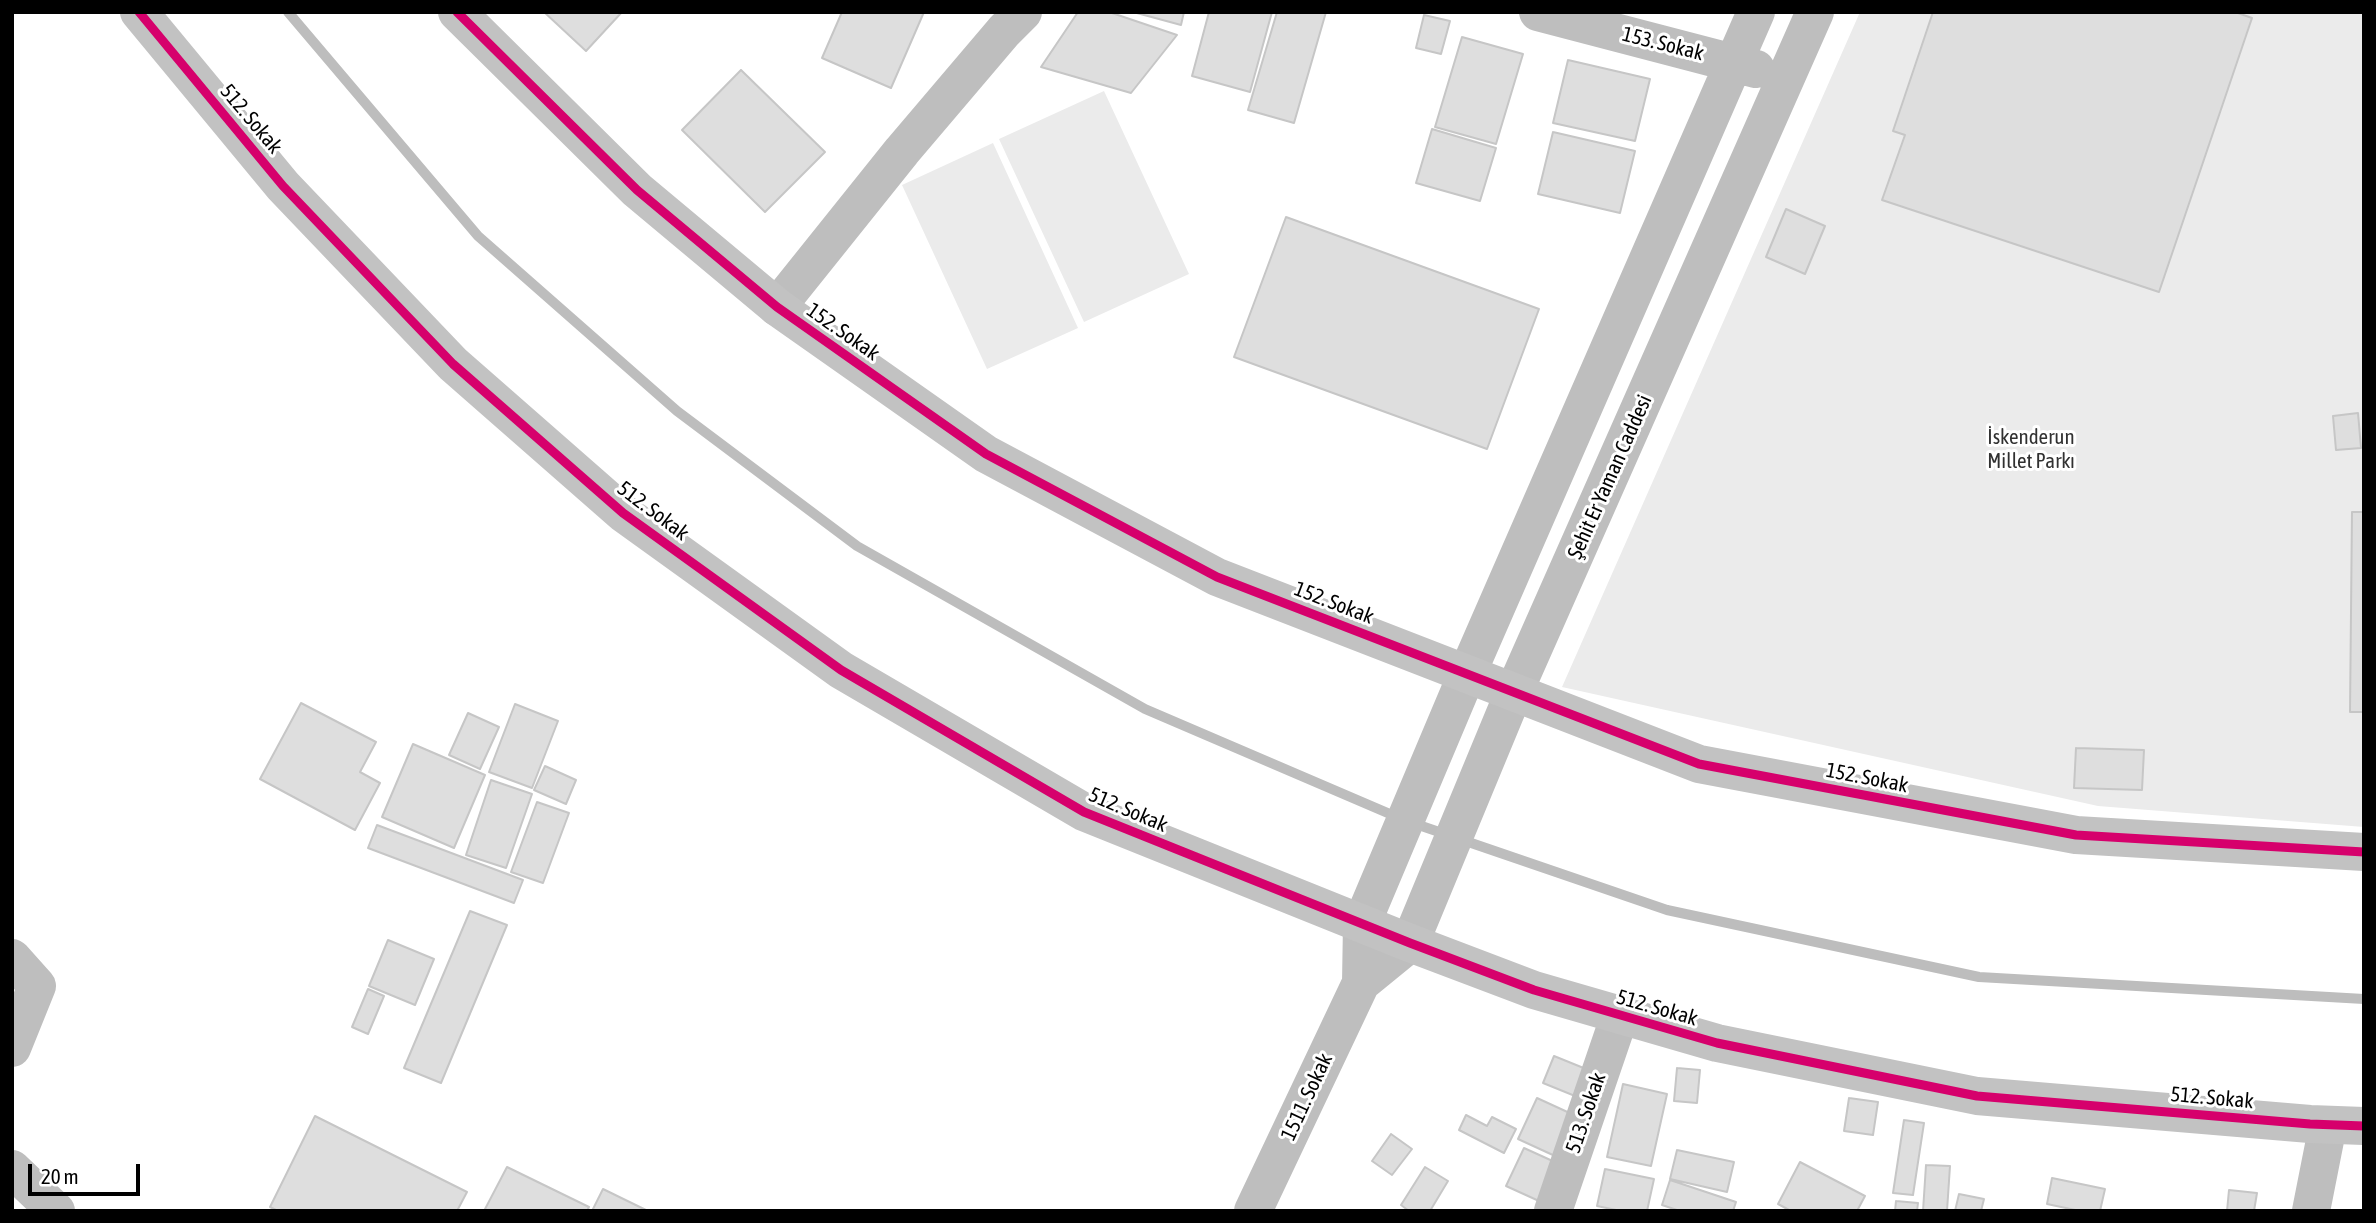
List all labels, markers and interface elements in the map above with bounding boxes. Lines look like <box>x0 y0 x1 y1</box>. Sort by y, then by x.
street label: 153. Sokak <box>1620 22 1706 66</box>
street label: 512. Sokak <box>215 79 287 159</box>
street label: 152. Sokak <box>802 298 884 366</box>
street label: Şehit Er Yaman Caddesi <box>1562 391 1658 563</box>
park label: İskenderun Millet Parkı <box>1987 424 2075 474</box>
street label: 512. Sokak <box>612 476 694 546</box>
street label: 152. Sokak <box>1291 576 1377 630</box>
street label: 152. Sokak <box>1824 758 1910 798</box>
street label: 512. Sokak <box>1085 782 1171 838</box>
street label: 512. Sokak <box>1614 984 1700 1032</box>
street label: 1511. Sokak <box>1276 1050 1338 1144</box>
street label: 513. Sokak <box>1561 1070 1611 1156</box>
street label: 512. Sokak <box>2169 1082 2255 1114</box>
scale bar <box>32 1150 144 1194</box>
text: 20 m <box>41 1164 79 1188</box>

